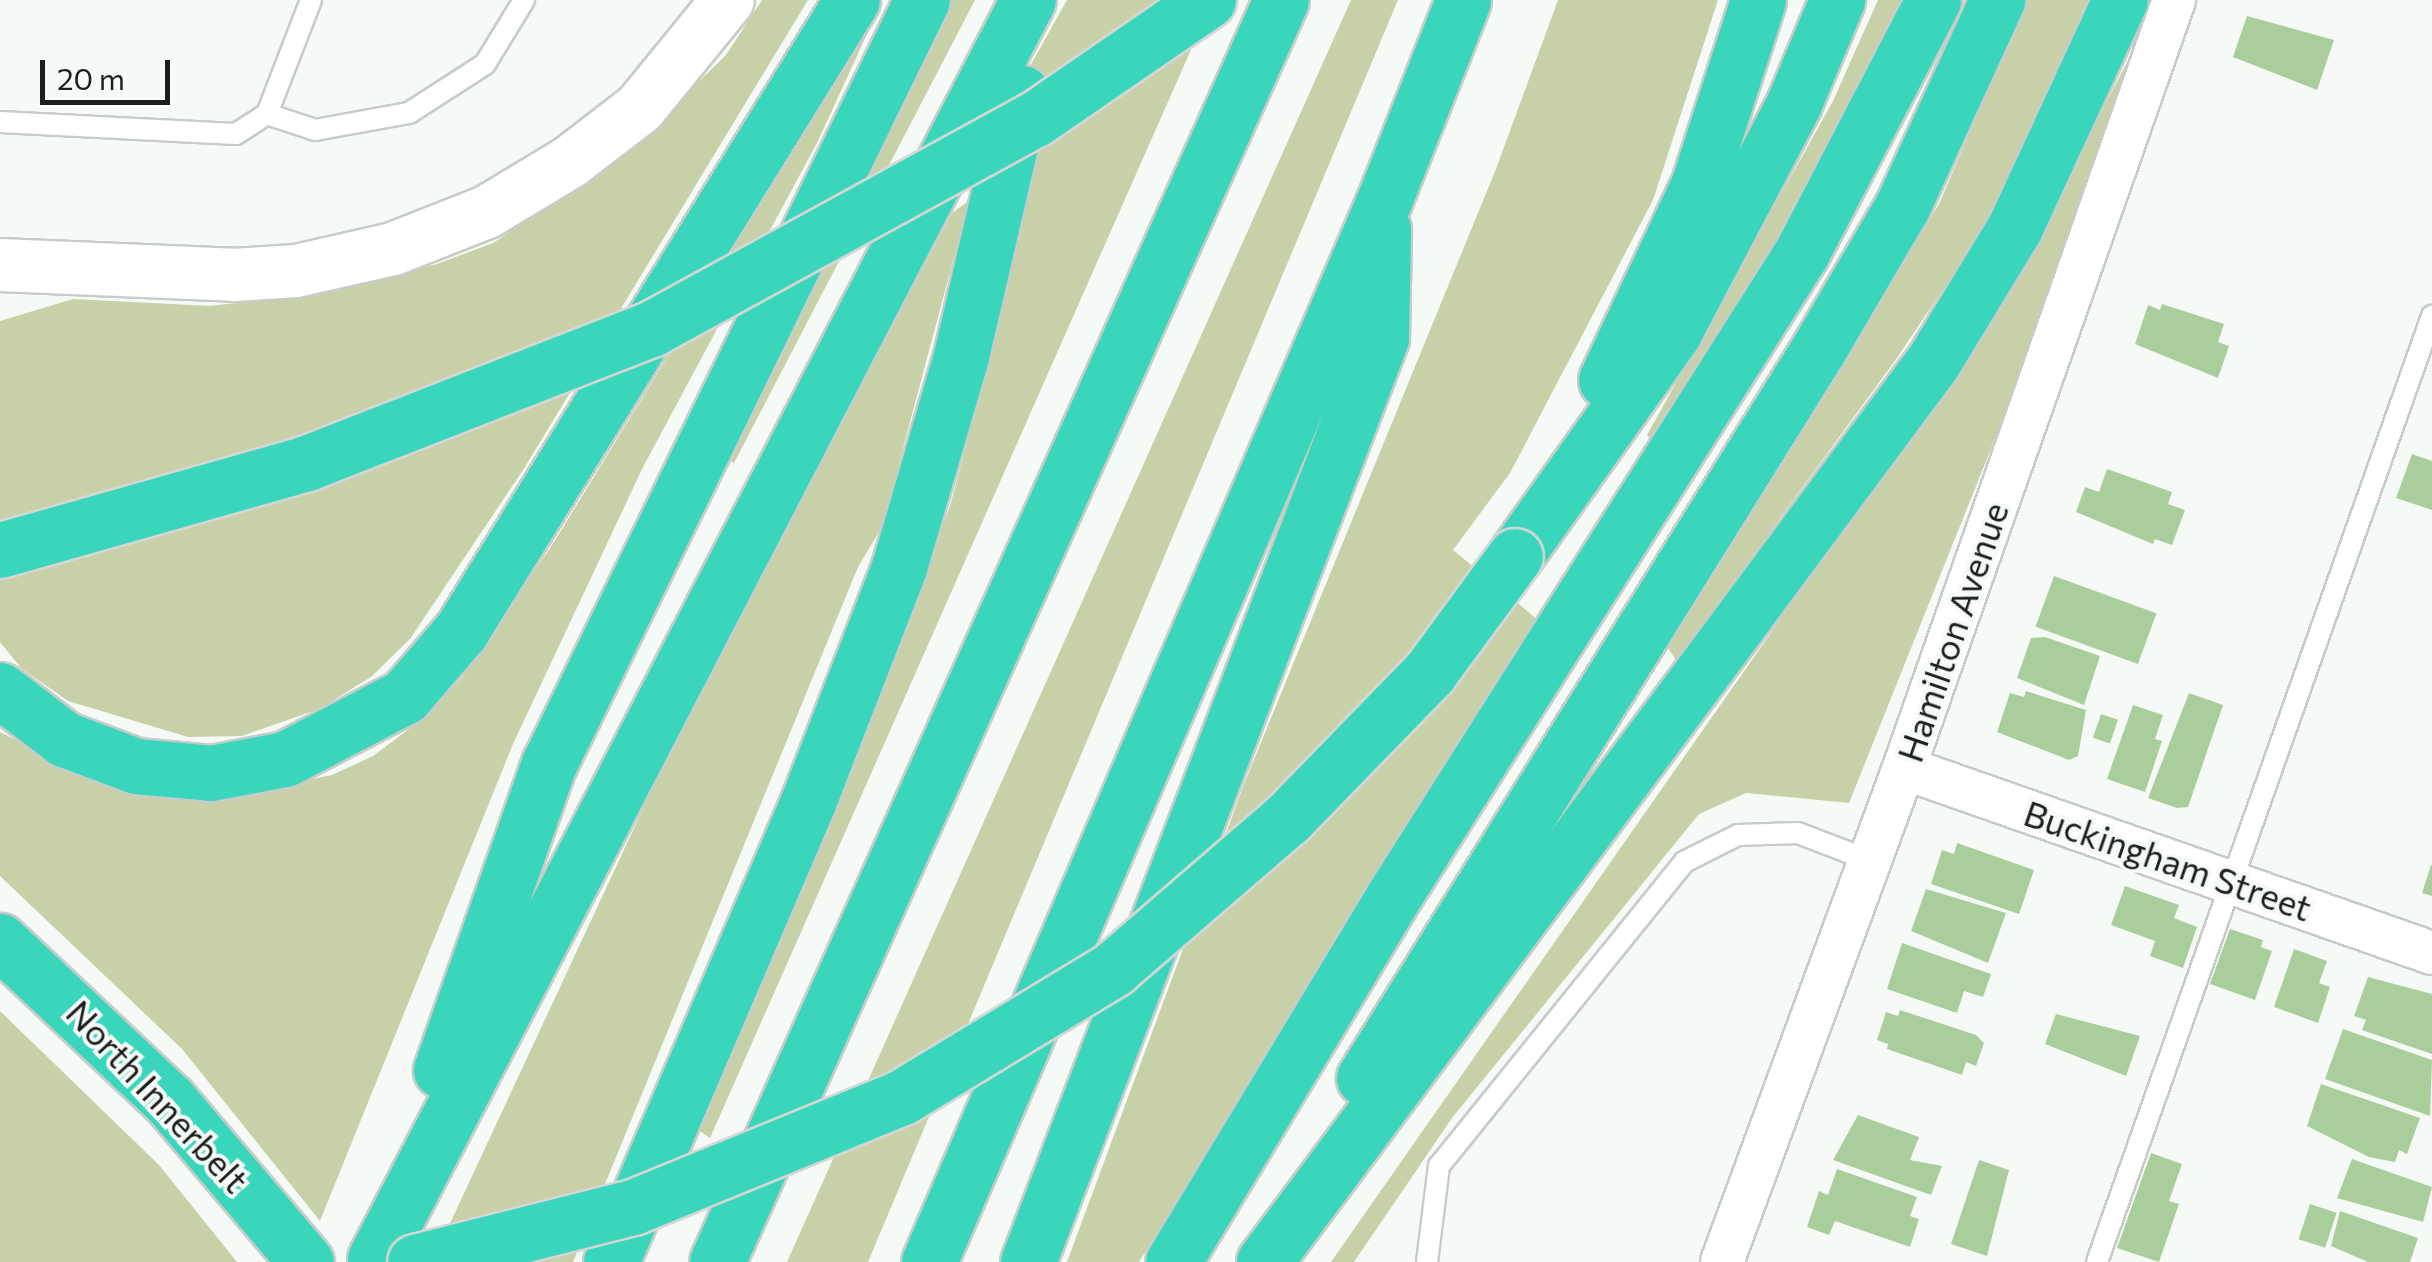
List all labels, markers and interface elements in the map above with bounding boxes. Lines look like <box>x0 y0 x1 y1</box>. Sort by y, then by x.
scale bar <box>45 40 175 102</box>
text: 20 m <box>57 59 125 96</box>
street label: Hamilton Avenue <box>1888 497 2016 767</box>
street label: Buckingham Street <box>2019 791 2317 929</box>
street label: North Innerbelt <box>58 991 258 1201</box>

